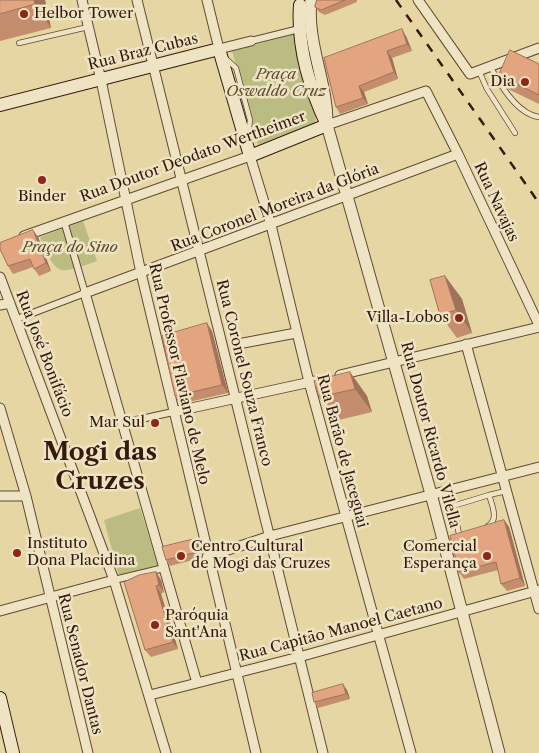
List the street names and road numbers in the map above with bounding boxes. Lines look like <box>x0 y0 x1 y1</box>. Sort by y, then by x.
street label: Rua Braz Cubas <box>86 30 200 74</box>
street label: Rua Doutor Deodato Wertheimer <box>78 108 308 206</box>
street label: Rua Navajas <box>470 159 522 245</box>
street label: Rua Coronel Moreira da Glória <box>169 160 381 256</box>
street label: Rua Professor Flaviano de Melo <box>145 262 213 486</box>
street label: Rua Coronel Souza Franco <box>212 278 276 468</box>
street label: Rua José Bonifácio <box>12 288 76 420</box>
street label: Rua Doutor Ricardo Vilella <box>396 340 464 530</box>
street label: Rua Barão de Jaceguai <box>313 372 371 530</box>
street label: Rua Senador Dantas <box>54 592 106 736</box>
street label: Rua Capitão Manoel Caetano <box>237 594 445 666</box>

